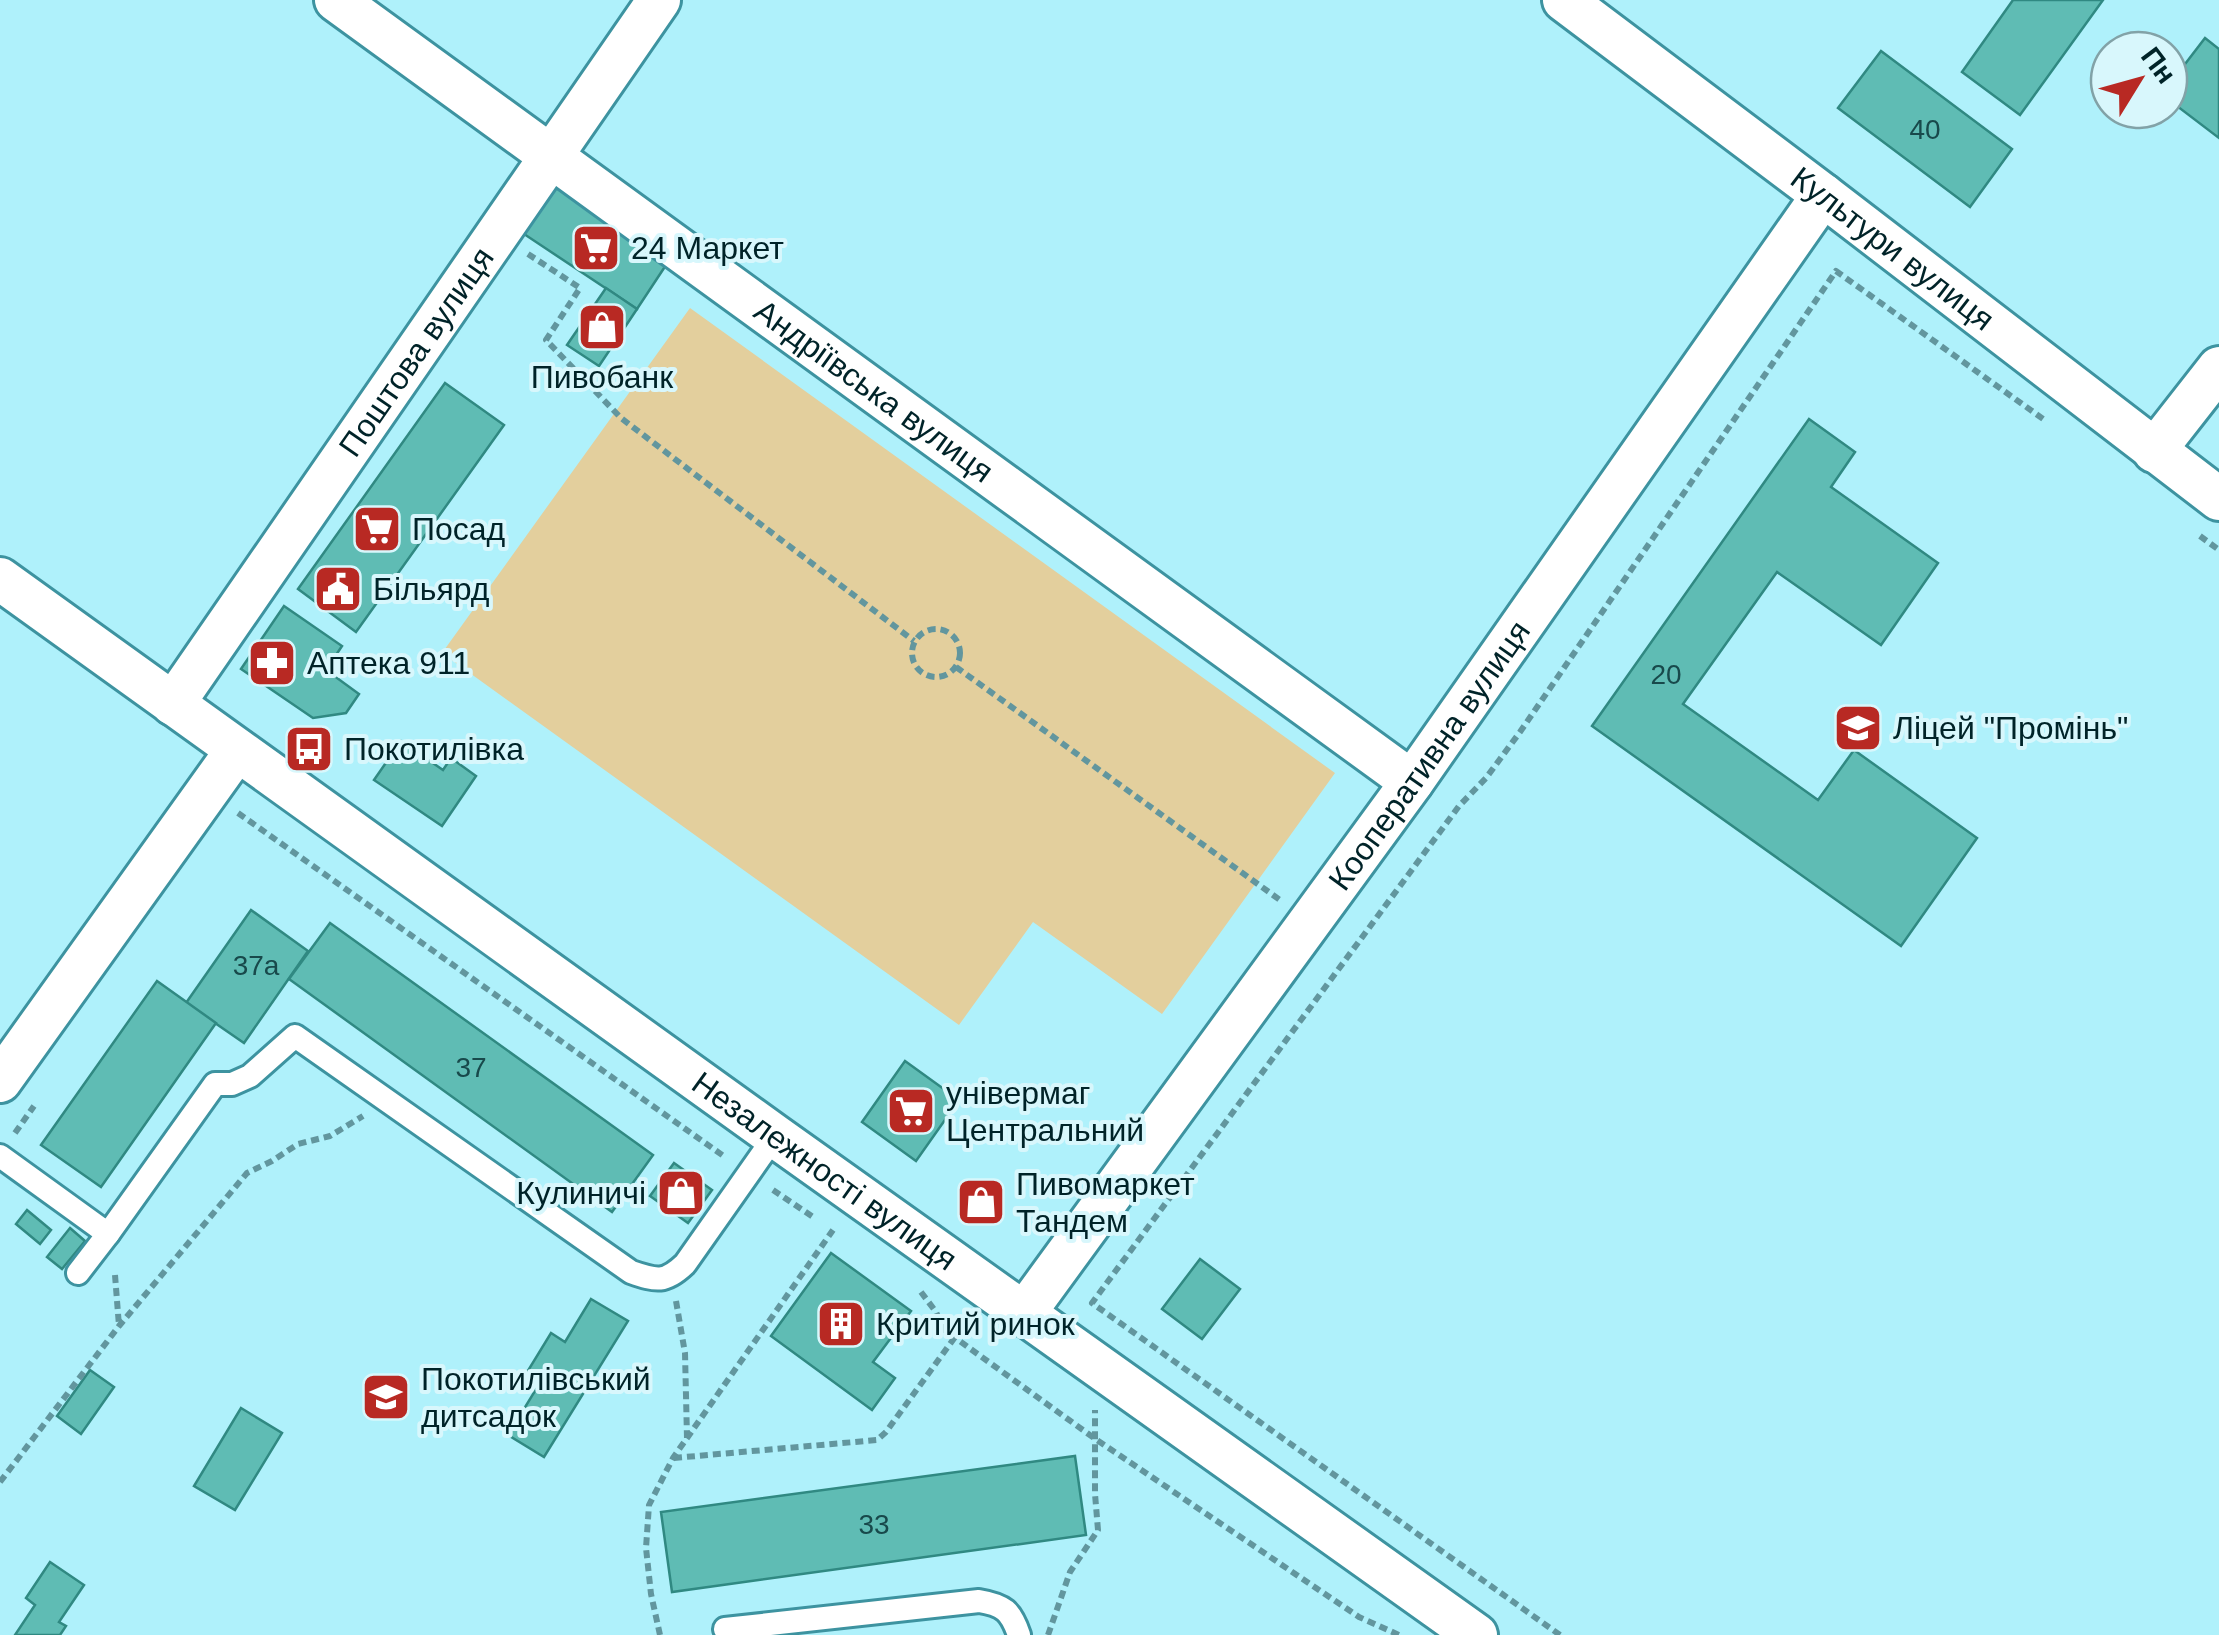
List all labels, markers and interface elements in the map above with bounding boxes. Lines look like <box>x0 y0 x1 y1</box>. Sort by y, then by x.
north arrow <box>2089 30 2189 130</box>
text: Пн <box>2135 41 2182 89</box>
house number: 40 <box>1909 114 1941 145</box>
street label: Культури вулиця <box>1784 160 2001 338</box>
supermarket icon: 24 Маркет <box>570 222 622 274</box>
place label: 24 Маркет <box>631 230 784 266</box>
street label: Поштова вулиця <box>332 240 501 463</box>
street label: Андріївська вулиця <box>748 292 1000 490</box>
shop icon: Пивобанк <box>576 301 628 353</box>
place label: Пивобанк <box>531 359 674 395</box>
supermarket icon: Посад <box>351 503 403 555</box>
place label: Посад <box>412 511 506 547</box>
public building icon: Більярд <box>312 563 364 615</box>
place label: Більярд <box>373 571 490 607</box>
street label: Кооперативна вулиця <box>1321 614 1537 897</box>
pharmacy icon: Аптека 911 <box>246 637 298 689</box>
place label: Аптека 911 <box>307 645 470 681</box>
house number: 20 <box>1650 659 1682 690</box>
school or university icon: Ліцей "Промінь" <box>1832 702 1884 754</box>
place label: Ліцей "Промінь" <box>1893 710 2128 746</box>
bus stop icon: Покотилівка <box>283 723 335 775</box>
place label: Покотилівка <box>344 731 524 767</box>
house number: 37а <box>233 950 280 981</box>
house number: 37 <box>455 1052 487 1083</box>
street label: Незалежності вулиця <box>685 1065 964 1277</box>
place label: універмаг Центральний <box>946 1075 1144 1148</box>
supermarket icon: універмаг Центральний <box>885 1085 937 1137</box>
place label: Пивомаркет Тандем <box>1016 1166 1195 1239</box>
shop icon: Кулиничі <box>655 1167 707 1219</box>
place label: Кулиничі <box>516 1175 646 1211</box>
shop icon: Пивомаркет Тандем <box>955 1176 1007 1228</box>
building icon: Критий ринок <box>815 1298 867 1350</box>
place label: Критий ринок <box>876 1306 1076 1342</box>
place label: Покотилівський дитсадок <box>421 1361 651 1434</box>
school or university icon: Покотилівський дитсадок <box>360 1371 412 1423</box>
house number: 33 <box>858 1509 890 1540</box>

